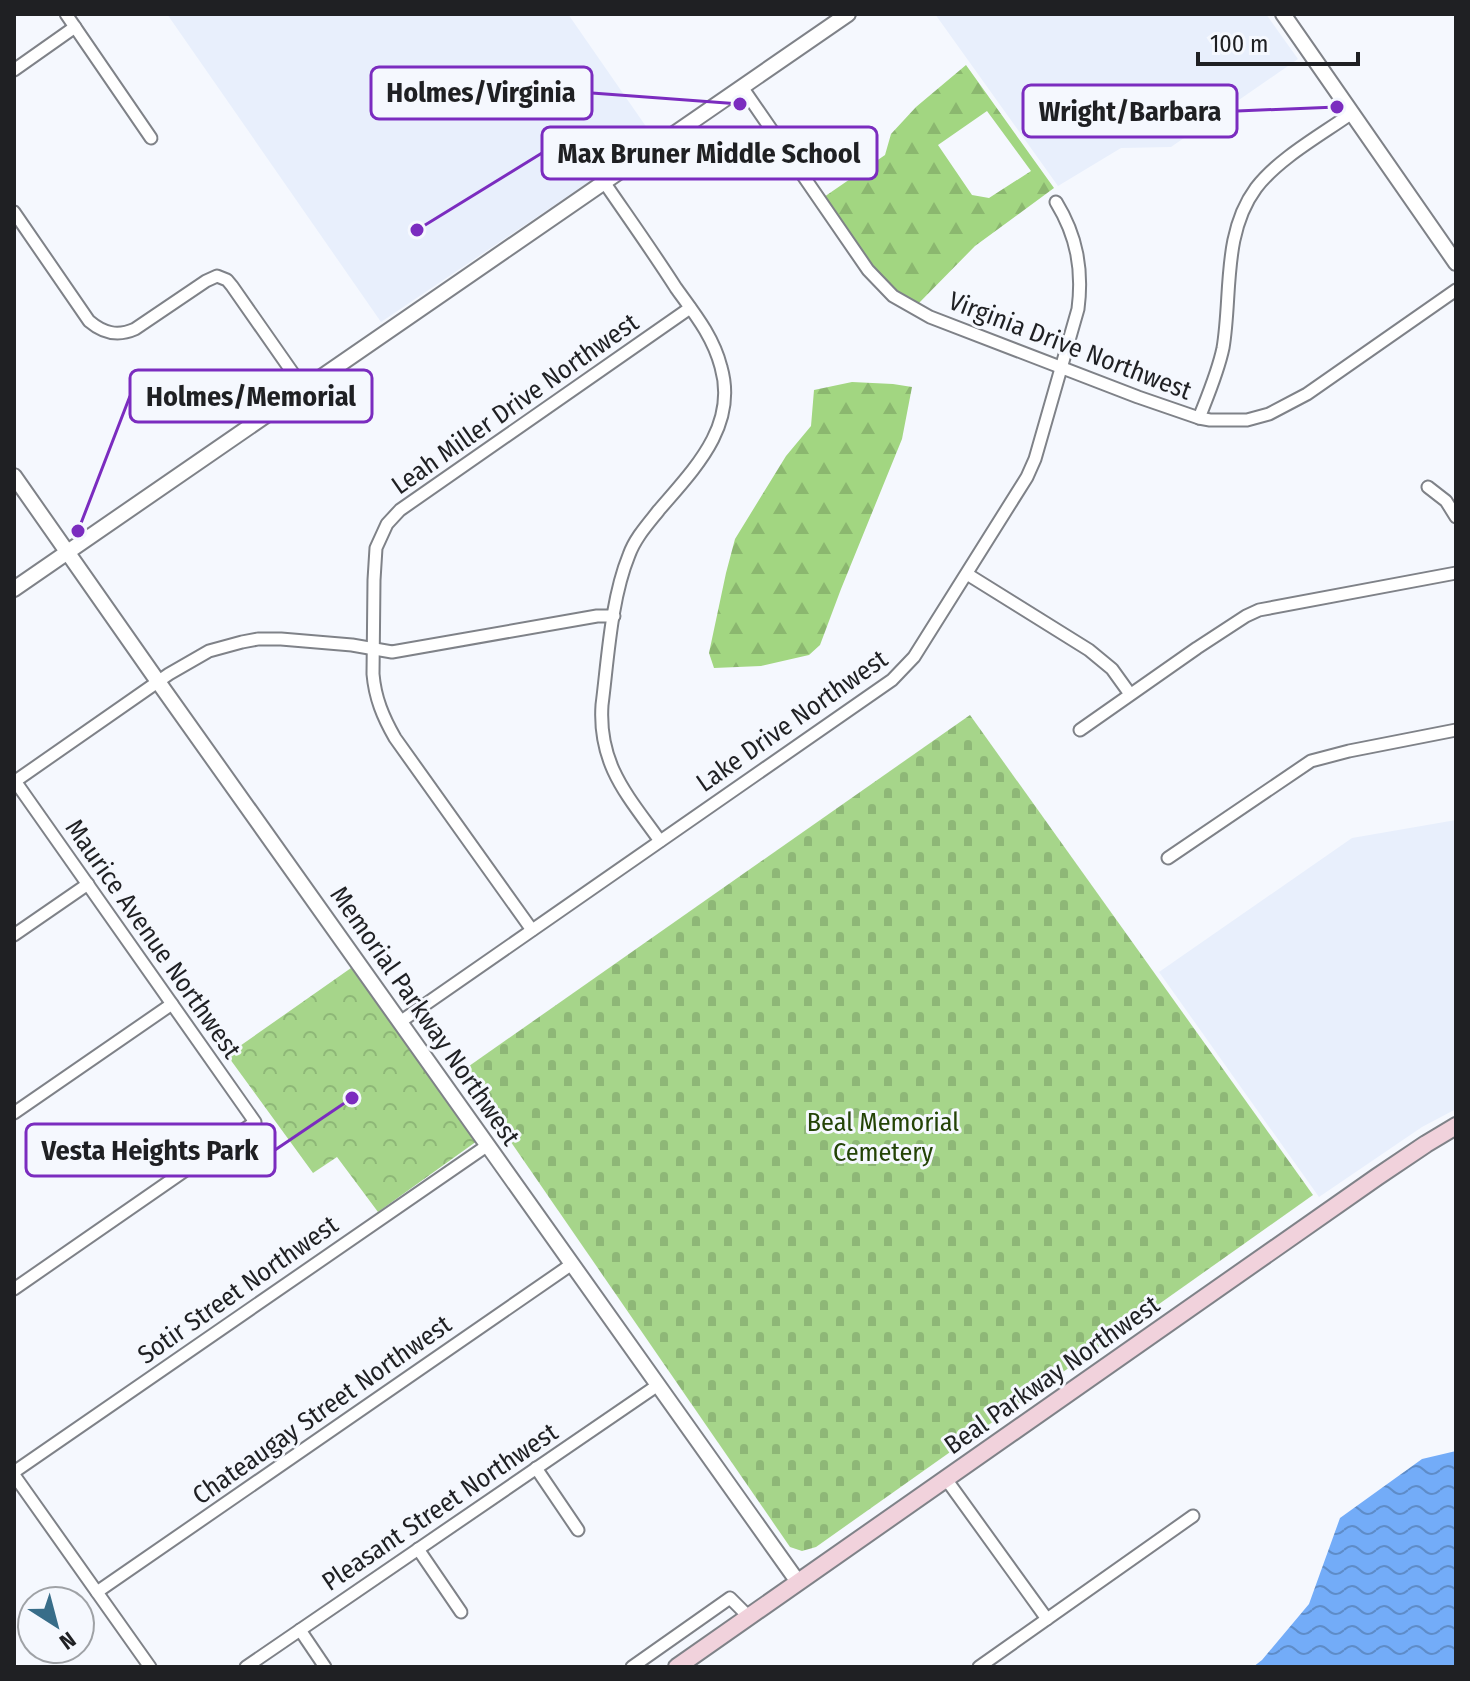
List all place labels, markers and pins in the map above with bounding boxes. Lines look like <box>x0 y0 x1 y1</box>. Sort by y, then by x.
callout: Holmes/Virginia <box>371 67 592 119</box>
callout: Wright/Barbara <box>1023 85 1237 137</box>
callout: Max Bruner Middle School <box>542 127 877 179</box>
callout: Holmes/Memorial <box>130 370 372 422</box>
callout: Vesta Heights Park <box>26 1124 275 1176</box>

